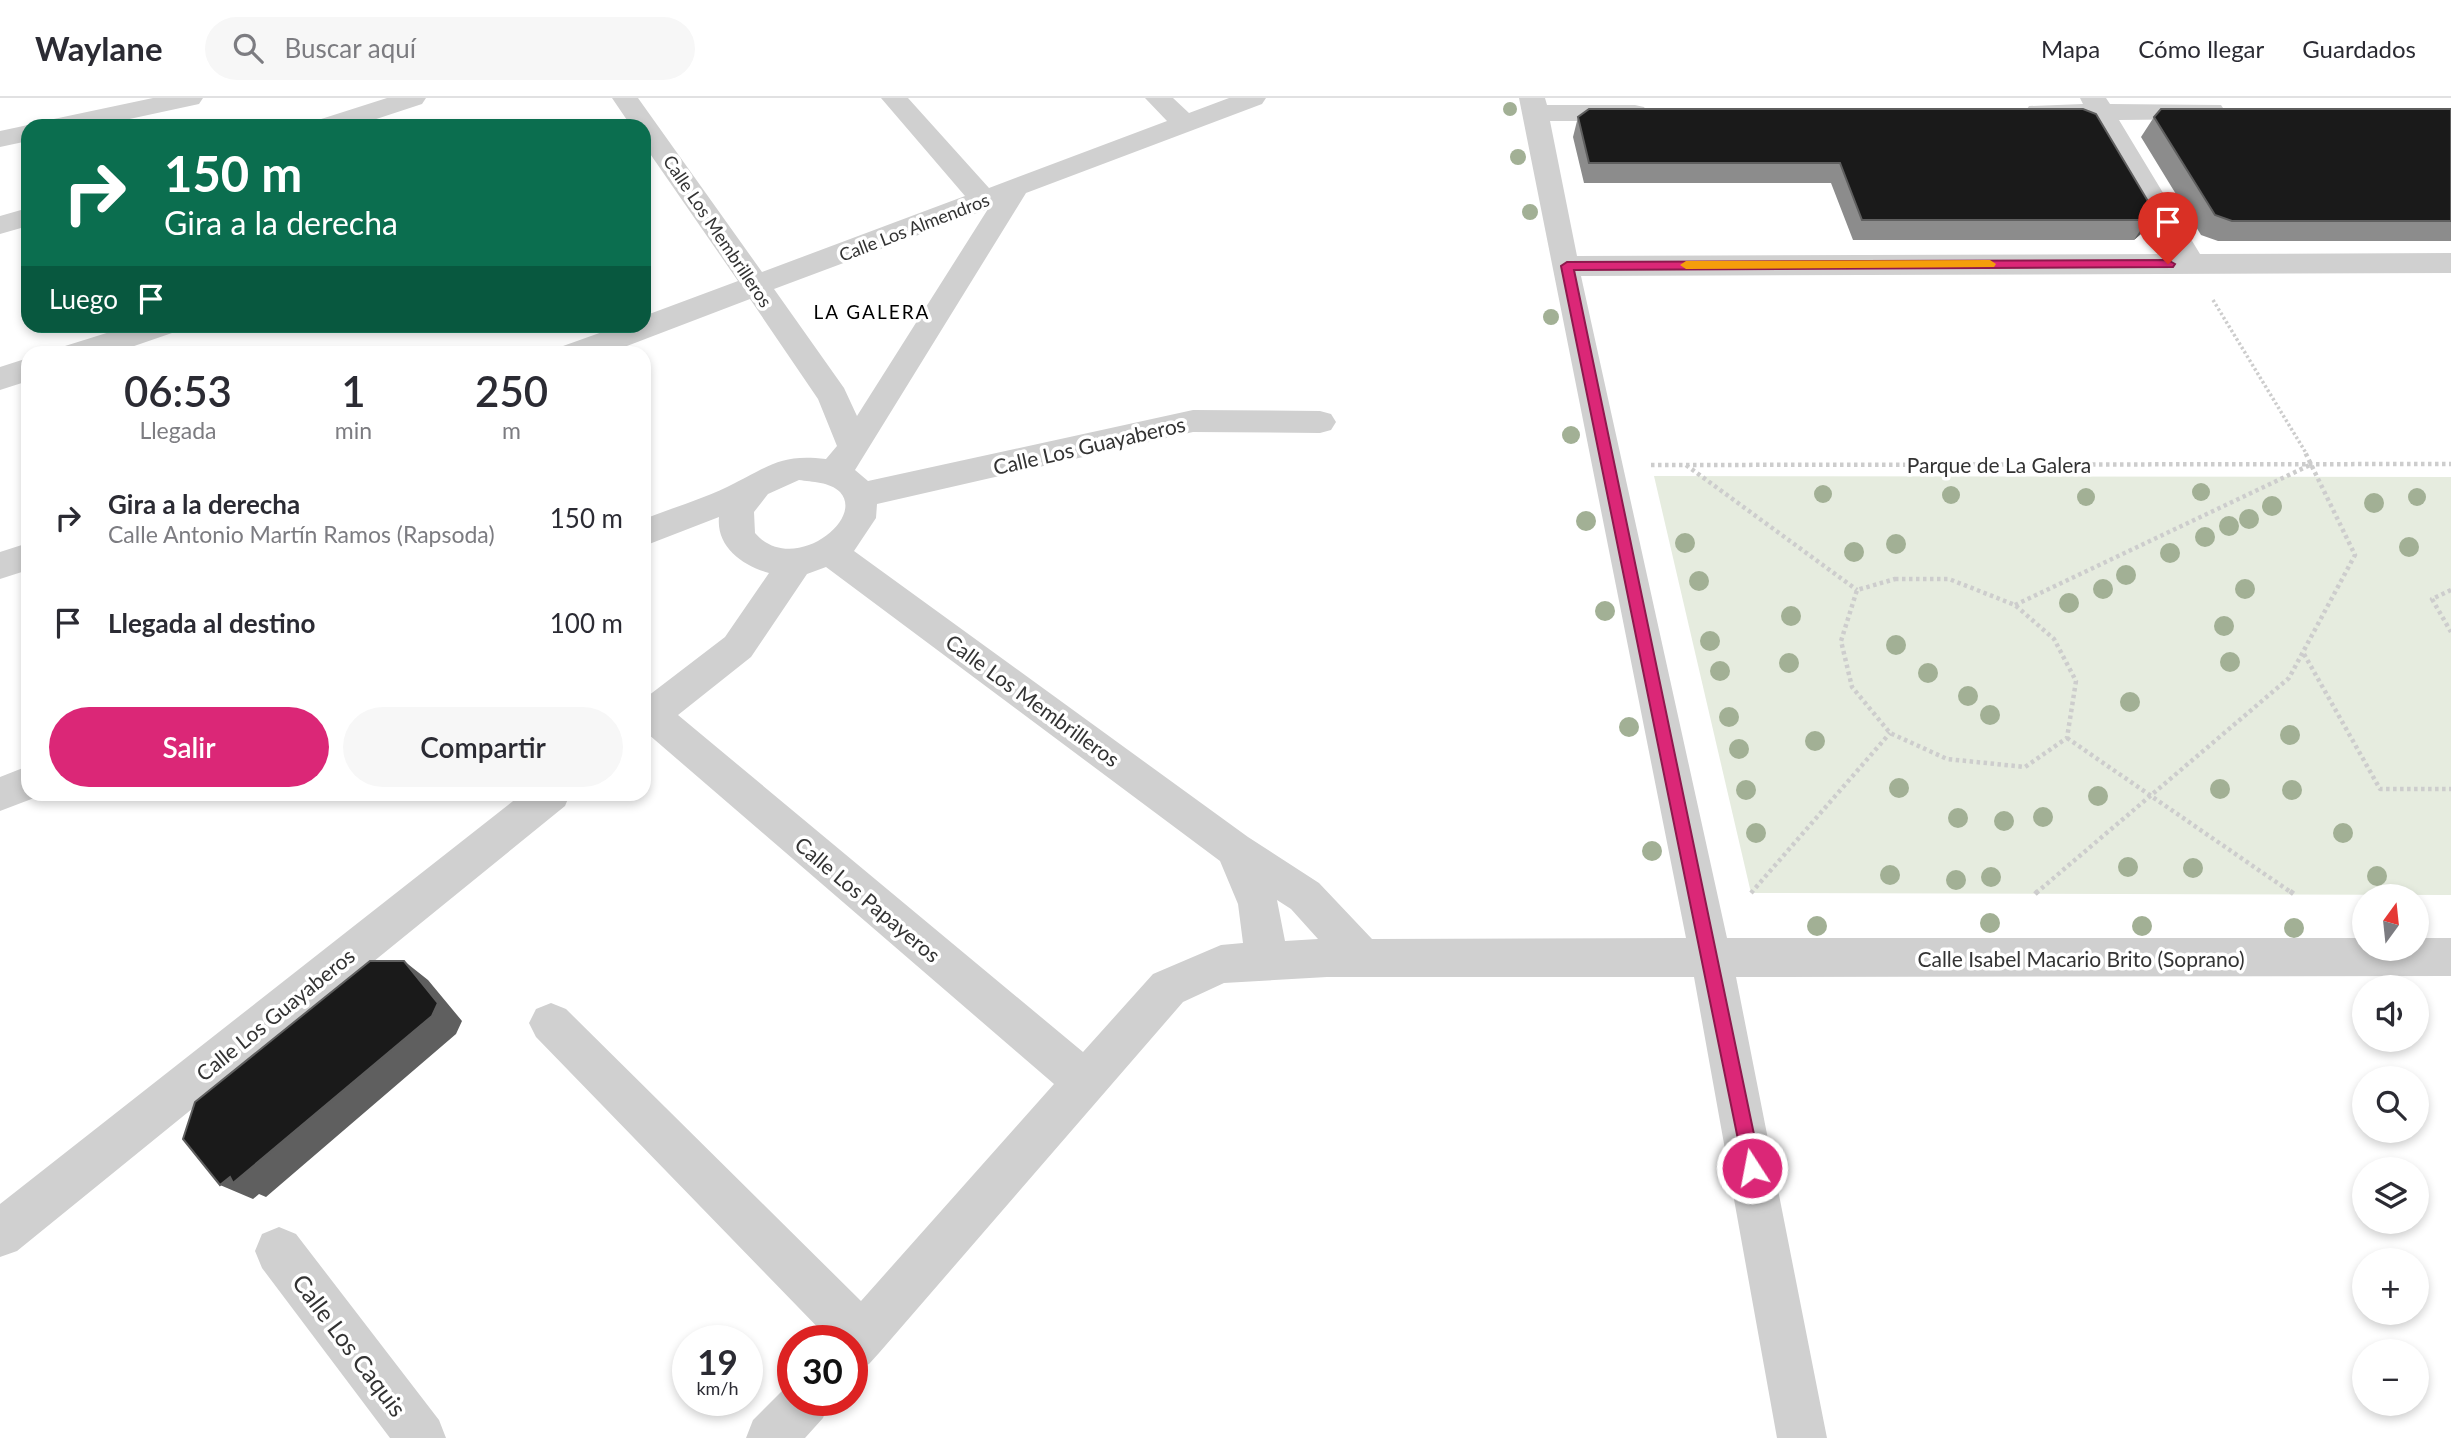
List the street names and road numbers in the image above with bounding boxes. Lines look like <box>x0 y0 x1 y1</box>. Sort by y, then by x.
street label: Calle Los Membrilleros <box>659 151 777 311</box>
street label: Calle Los Almendros <box>836 188 992 266</box>
street label: Calle Los Guayaberos <box>991 411 1187 479</box>
street label: Parque de La Galera <box>1907 452 2091 477</box>
street label: Calle Los Membrilleros <box>941 629 1125 771</box>
street label: Calle Los Papayeros <box>790 831 946 967</box>
street label: Calle Los Guayaberos <box>191 942 359 1086</box>
street label: Calle Isabel Macario Brito (Soprano) <box>1917 946 2245 971</box>
street label: Calle Los Caquis <box>287 1268 413 1422</box>

